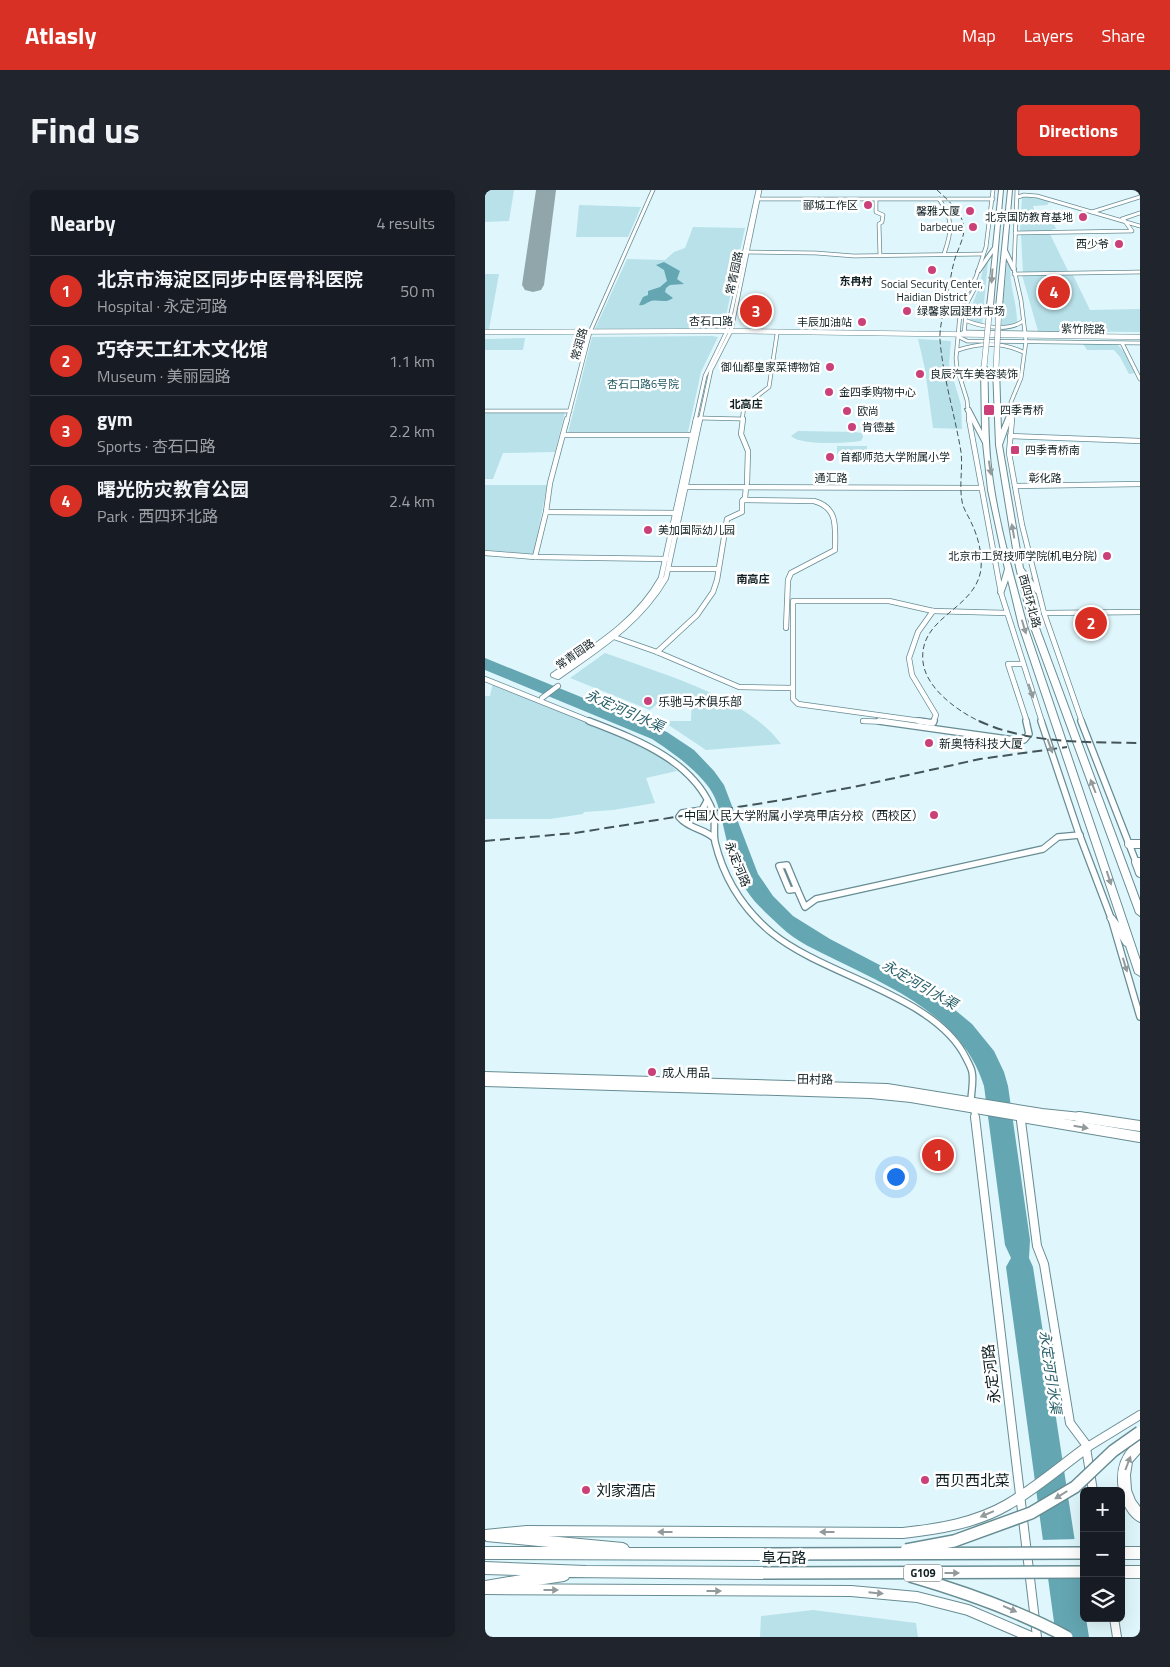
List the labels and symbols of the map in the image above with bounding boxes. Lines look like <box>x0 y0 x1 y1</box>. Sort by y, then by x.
place label: 郦城工作区 <box>803 197 858 213</box>
marker: 郦城工作区 <box>862 199 874 211</box>
place label: 馨雅大厦 <box>916 203 960 219</box>
marker: 馨雅大厦 <box>964 205 976 217</box>
place label: 北京国防教育基地 <box>985 209 1073 225</box>
marker: 北京国防教育基地 <box>1077 211 1089 223</box>
place label: barbecue <box>920 219 963 235</box>
marker: barbecue <box>967 221 979 233</box>
place label: 西少爷 <box>1076 236 1109 252</box>
marker: 西少爷 <box>1113 238 1125 250</box>
street label: 常青园路 <box>722 250 746 296</box>
marker: Social Security Center, Haidian District <box>926 264 938 276</box>
one-way arrow <box>988 269 996 285</box>
district label: 东冉村 <box>840 273 873 289</box>
pin: 4 <box>1038 273 1070 311</box>
place label: Social Security Center, Haidian District <box>881 276 983 305</box>
pin: 3 <box>740 292 772 330</box>
place label: 绿馨家园建材市场 <box>917 303 1005 319</box>
marker: 绿馨家园建材市场 <box>901 305 913 317</box>
street label: 杏石口路 <box>689 313 733 329</box>
place label: 丰辰加油站 <box>797 314 852 330</box>
marker: 丰辰加油站 <box>856 316 868 328</box>
street label: 紫竹院路 <box>1061 321 1105 337</box>
street label: 常润路 <box>567 326 591 362</box>
place label: 御仙都皇家菜博物馆 <box>720 359 820 375</box>
marker: 御仙都皇家菜博物馆 <box>824 361 836 373</box>
place label: 良辰汽车美容装饰 <box>930 366 1018 382</box>
marker: 良辰汽车美容装饰 <box>914 368 926 380</box>
park label: 杏石口路6号院 <box>607 376 679 392</box>
place label: 金四季购物中心 <box>839 384 916 400</box>
marker: 金四季购物中心 <box>823 386 835 398</box>
district label: 北高庄 <box>730 396 763 412</box>
place label: 四季青桥 <box>1000 402 1044 418</box>
place label: 欧尚 <box>857 403 879 419</box>
marker: 四季青桥 <box>982 403 996 417</box>
marker: 欧尚 <box>841 405 853 417</box>
place label: 肯德基 <box>862 419 895 435</box>
marker: 肯德基 <box>846 421 858 433</box>
place label: 四季青桥南 <box>1025 442 1080 458</box>
marker: 四季青桥南 <box>1009 444 1021 456</box>
place label: 首都师范大学附属小学 <box>840 449 950 465</box>
marker: 首都师范大学附属小学 <box>824 451 836 463</box>
one-way arrow <box>986 461 994 477</box>
street label: 通汇路 <box>815 470 848 486</box>
street label: 彰化路 <box>1029 470 1062 486</box>
place label: 美加国际幼儿园 <box>658 522 735 538</box>
one-way arrow <box>1009 523 1017 539</box>
marker: 美加国际幼儿园 <box>642 524 654 536</box>
place label: 北京市工贸技师学院(机电分院) <box>948 548 1097 564</box>
marker: 北京市工贸技师学院(机电分院) <box>1101 550 1113 562</box>
district label: 南高庄 <box>737 571 770 587</box>
street label: 西四环北路 <box>1015 572 1045 630</box>
pin: 2 <box>1075 604 1107 642</box>
one-way arrow <box>1020 620 1028 635</box>
street label: 常青园路 <box>552 635 598 673</box>
water label: 永定河引水渠 <box>582 683 669 737</box>
one-way arrow <box>1027 683 1035 698</box>
place label: 乐驰马术俱乐部 <box>658 692 742 711</box>
marker: 乐驰马术俱乐部 <box>642 695 654 707</box>
place label: 新奥特科技大厦 <box>939 734 1023 753</box>
marker: 新奥特科技大厦 <box>923 737 935 749</box>
one-way arrow <box>1047 739 1054 754</box>
one-way arrow <box>1089 778 1097 793</box>
place label: 中国人民大学附属小学亮甲店分校（西校区） <box>684 806 924 825</box>
marker: 中国人民大学附属小学亮甲店分校（西校区） <box>928 809 940 821</box>
street label: 永定河路 <box>720 838 756 890</box>
one-way arrow <box>1106 870 1113 885</box>
water label: 永定河引水渠 <box>878 954 963 1015</box>
one-way arrow <box>1122 958 1130 973</box>
place label: 成人用品 <box>662 1063 710 1082</box>
marker: 成人用品 <box>646 1066 658 1078</box>
street label: 田村路 <box>797 1069 833 1089</box>
one-way arrow <box>1073 1123 1089 1131</box>
pin: 1 <box>922 1136 954 1174</box>
your location <box>883 1164 909 1190</box>
water label: 永定河引水渠 <box>1035 1329 1068 1417</box>
street label: 永定河路 <box>976 1343 1006 1405</box>
one-way arrow <box>1124 1456 1132 1470</box>
place label: 西贝西北菜 <box>935 1469 1010 1492</box>
marker: 西贝西北菜 <box>919 1474 931 1486</box>
place label: 刘家酒店 <box>596 1479 656 1502</box>
marker: 刘家酒店 <box>580 1484 592 1496</box>
one-way arrow <box>1055 1490 1068 1500</box>
one-way arrow <box>980 1510 994 1518</box>
one-way arrow <box>656 1528 672 1536</box>
one-way arrow <box>819 1528 835 1536</box>
street label: 阜石路 <box>761 1546 807 1569</box>
road number: G109 <box>904 1565 942 1582</box>
one-way arrow <box>944 1569 960 1577</box>
one-way arrow <box>543 1586 559 1594</box>
one-way arrow <box>706 1587 722 1595</box>
one-way arrow <box>868 1589 884 1597</box>
one-way arrow <box>1003 1606 1017 1614</box>

